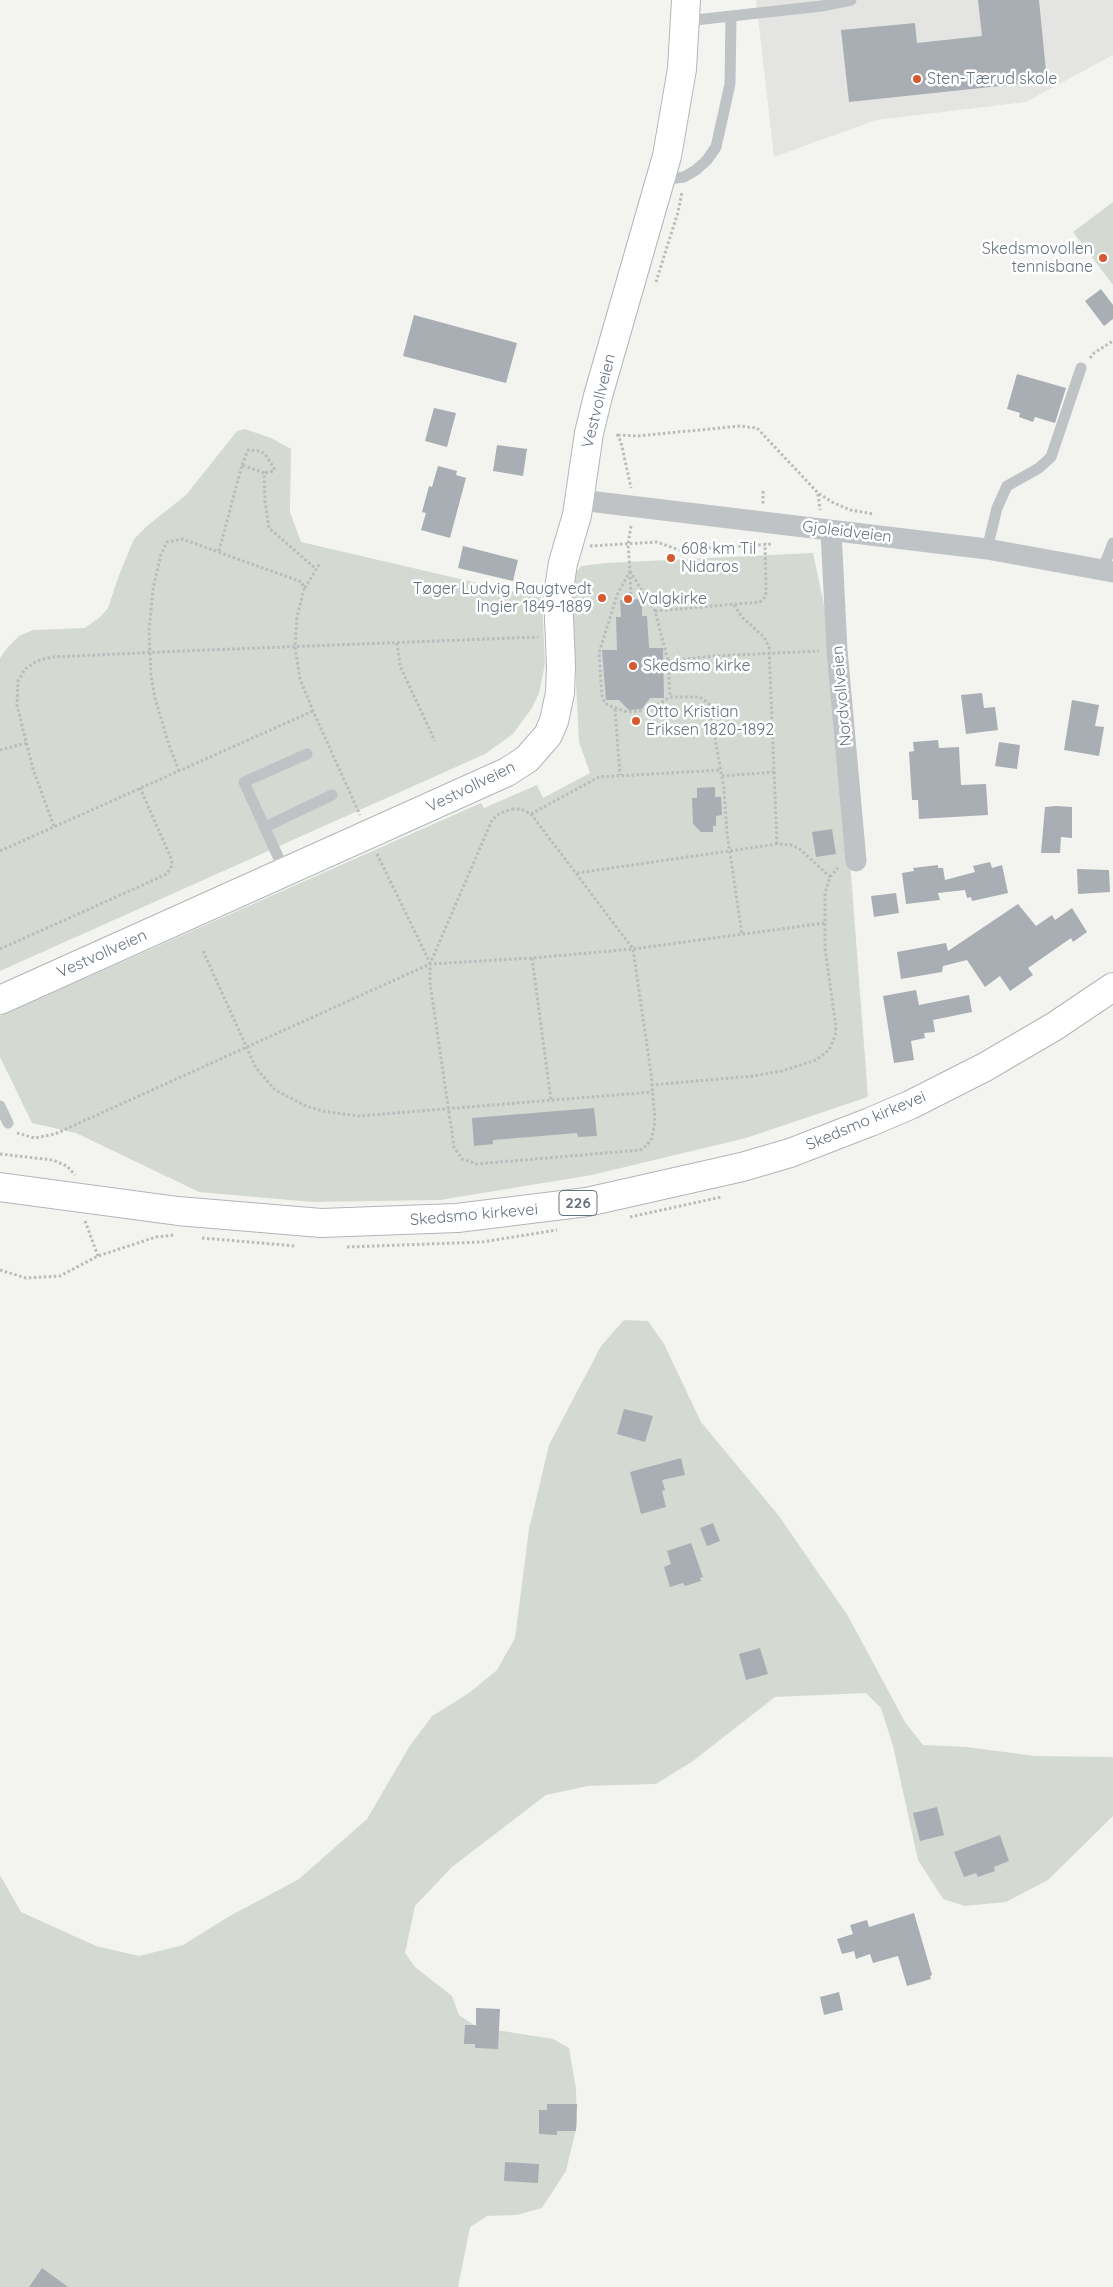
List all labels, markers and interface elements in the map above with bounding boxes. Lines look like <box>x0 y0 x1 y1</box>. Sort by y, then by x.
place label: Sten-Tærud skole <box>927 69 1057 89</box>
marker: Sten-Tærud skole <box>911 73 923 85</box>
place label: Skedsmovollen tennisbane <box>982 239 1093 277</box>
marker: Skedsmovollen tennisbane <box>1097 252 1109 264</box>
street label: Vestvollveien <box>578 352 620 450</box>
street label: Gjoleidveien <box>801 517 893 547</box>
place label: 608 km Til Nidaros <box>681 539 756 577</box>
marker: 608 km Til Nidaros <box>665 552 677 564</box>
place label: Tøger Ludvig Raugtvedt Ingier 1849-1889 <box>413 579 592 617</box>
place label: Valgkirke <box>638 589 707 609</box>
marker: Tøger Ludvig Raugtvedt Ingier 1849-1889 <box>596 592 608 604</box>
marker: Valgkirke <box>622 593 634 605</box>
street label: Nordvollveien <box>828 645 856 747</box>
place label: Skedsmo kirke <box>643 656 750 676</box>
marker: Skedsmo kirke <box>627 660 639 672</box>
place label: Otto Kristian Eriksen 1820-1892 <box>646 702 774 740</box>
marker: Otto Kristian Eriksen 1820-1892 <box>630 715 642 727</box>
street label: Vestvollveien <box>423 757 519 817</box>
street label: Vestvollveien <box>54 926 150 982</box>
street label: Skedsmo kirkevei <box>803 1087 929 1155</box>
road number: 226 <box>559 1190 597 1216</box>
street label: Skedsmo kirkevei <box>409 1200 539 1230</box>

